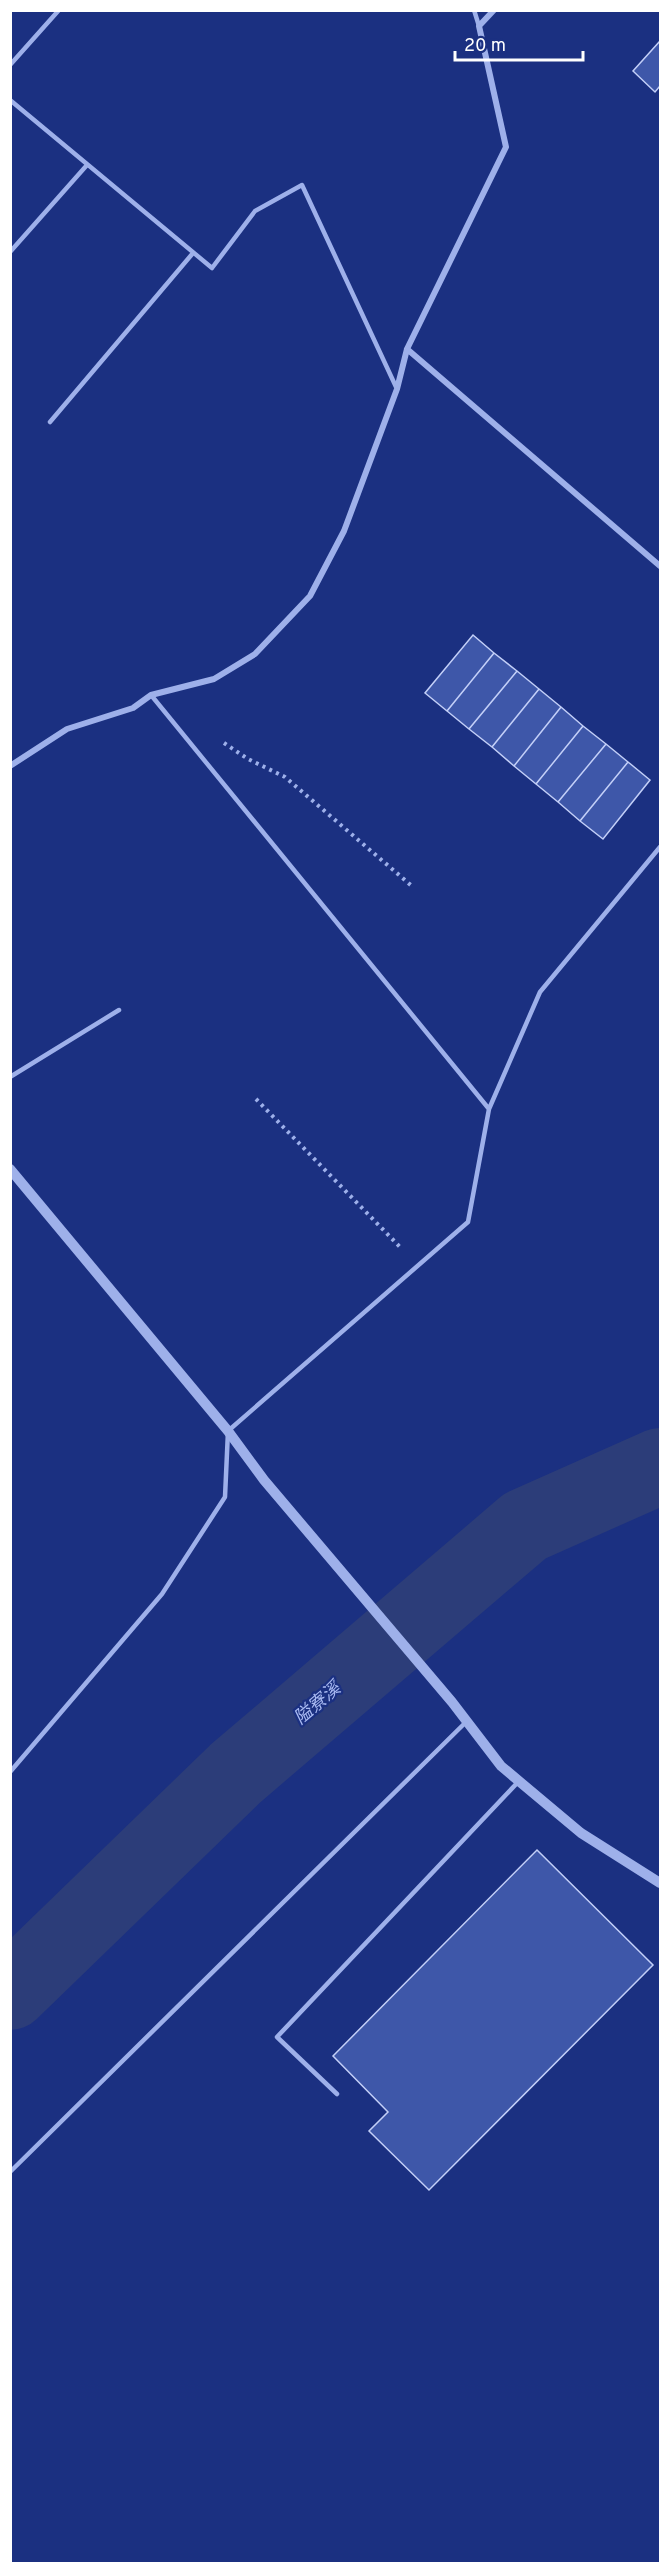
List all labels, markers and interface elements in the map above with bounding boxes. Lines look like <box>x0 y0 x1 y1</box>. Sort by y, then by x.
scale bar <box>455 24 582 62</box>
text: 20 m <box>464 35 506 58</box>
water label: 隘寮溪 <box>290 1676 348 1730</box>

